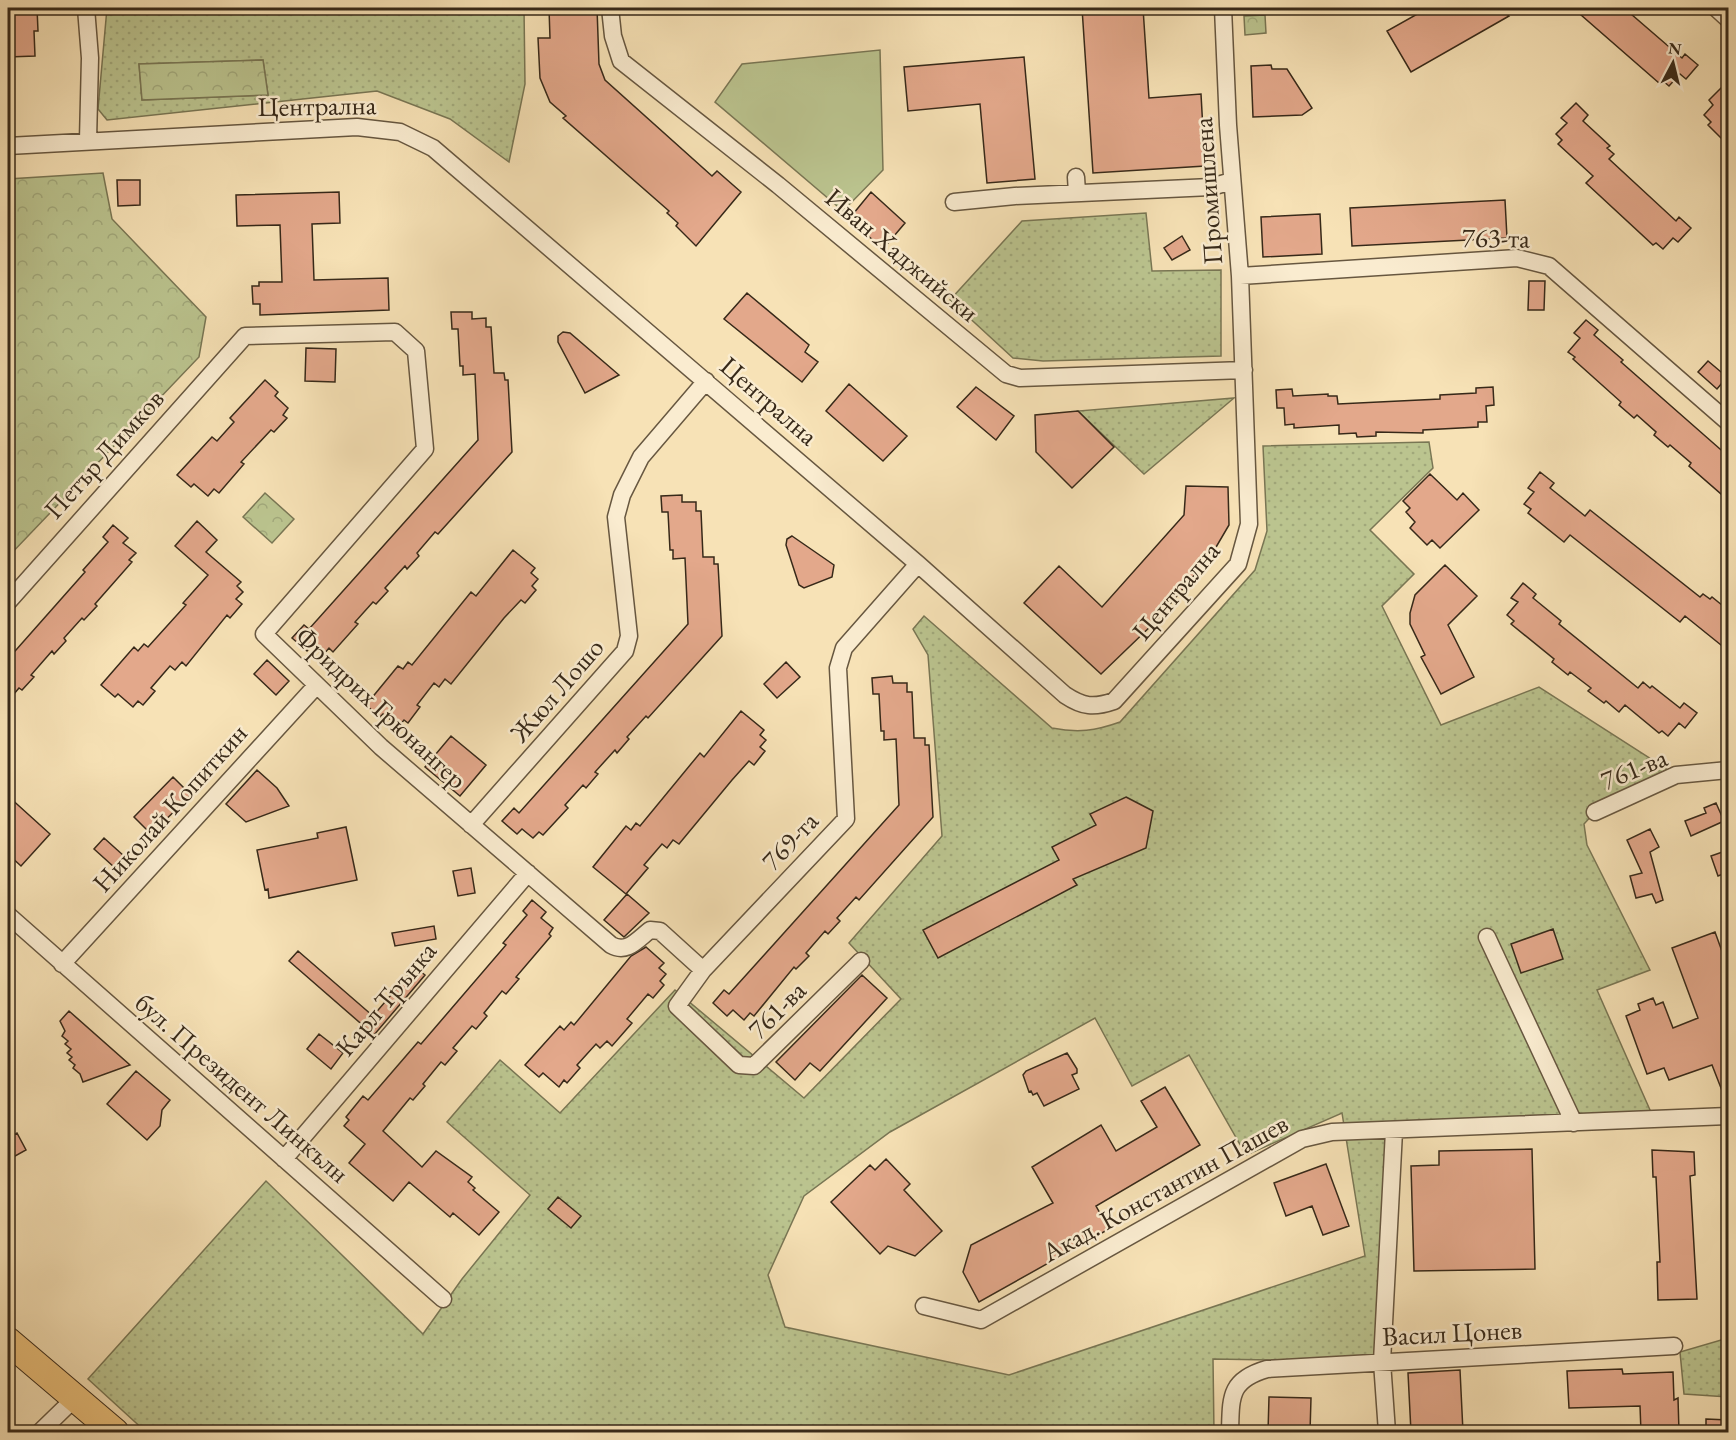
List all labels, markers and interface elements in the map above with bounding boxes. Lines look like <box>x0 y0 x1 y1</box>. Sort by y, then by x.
north arrow <box>1643 33 1703 93</box>
text: N <box>1667 37 1683 60</box>
street label: Централна <box>257 87 377 124</box>
street label: Промишлена <box>1185 116 1230 266</box>
street label: Иван Хаджийски <box>818 180 987 329</box>
street label: 763-та <box>1462 219 1531 256</box>
street label: Централна <box>713 348 826 453</box>
street label: Петър Димков <box>36 381 171 526</box>
street label: Централна <box>1124 534 1227 647</box>
street label: Фридрих Грюнангер <box>288 619 475 796</box>
street label: Жюл Лошо <box>501 630 611 750</box>
street label: Николай Копиткин <box>85 716 255 899</box>
street label: 761-ва <box>1596 739 1672 798</box>
street label: 769-та <box>754 804 826 878</box>
street label: Карл Трънка <box>327 934 444 1063</box>
street label: 761-ва <box>740 973 813 1046</box>
street label: бул. Президент Линкълн <box>128 985 357 1190</box>
street label: Акад. Константин Пашев <box>1035 1105 1294 1270</box>
street label: Васил Цонев <box>1381 1311 1523 1354</box>

